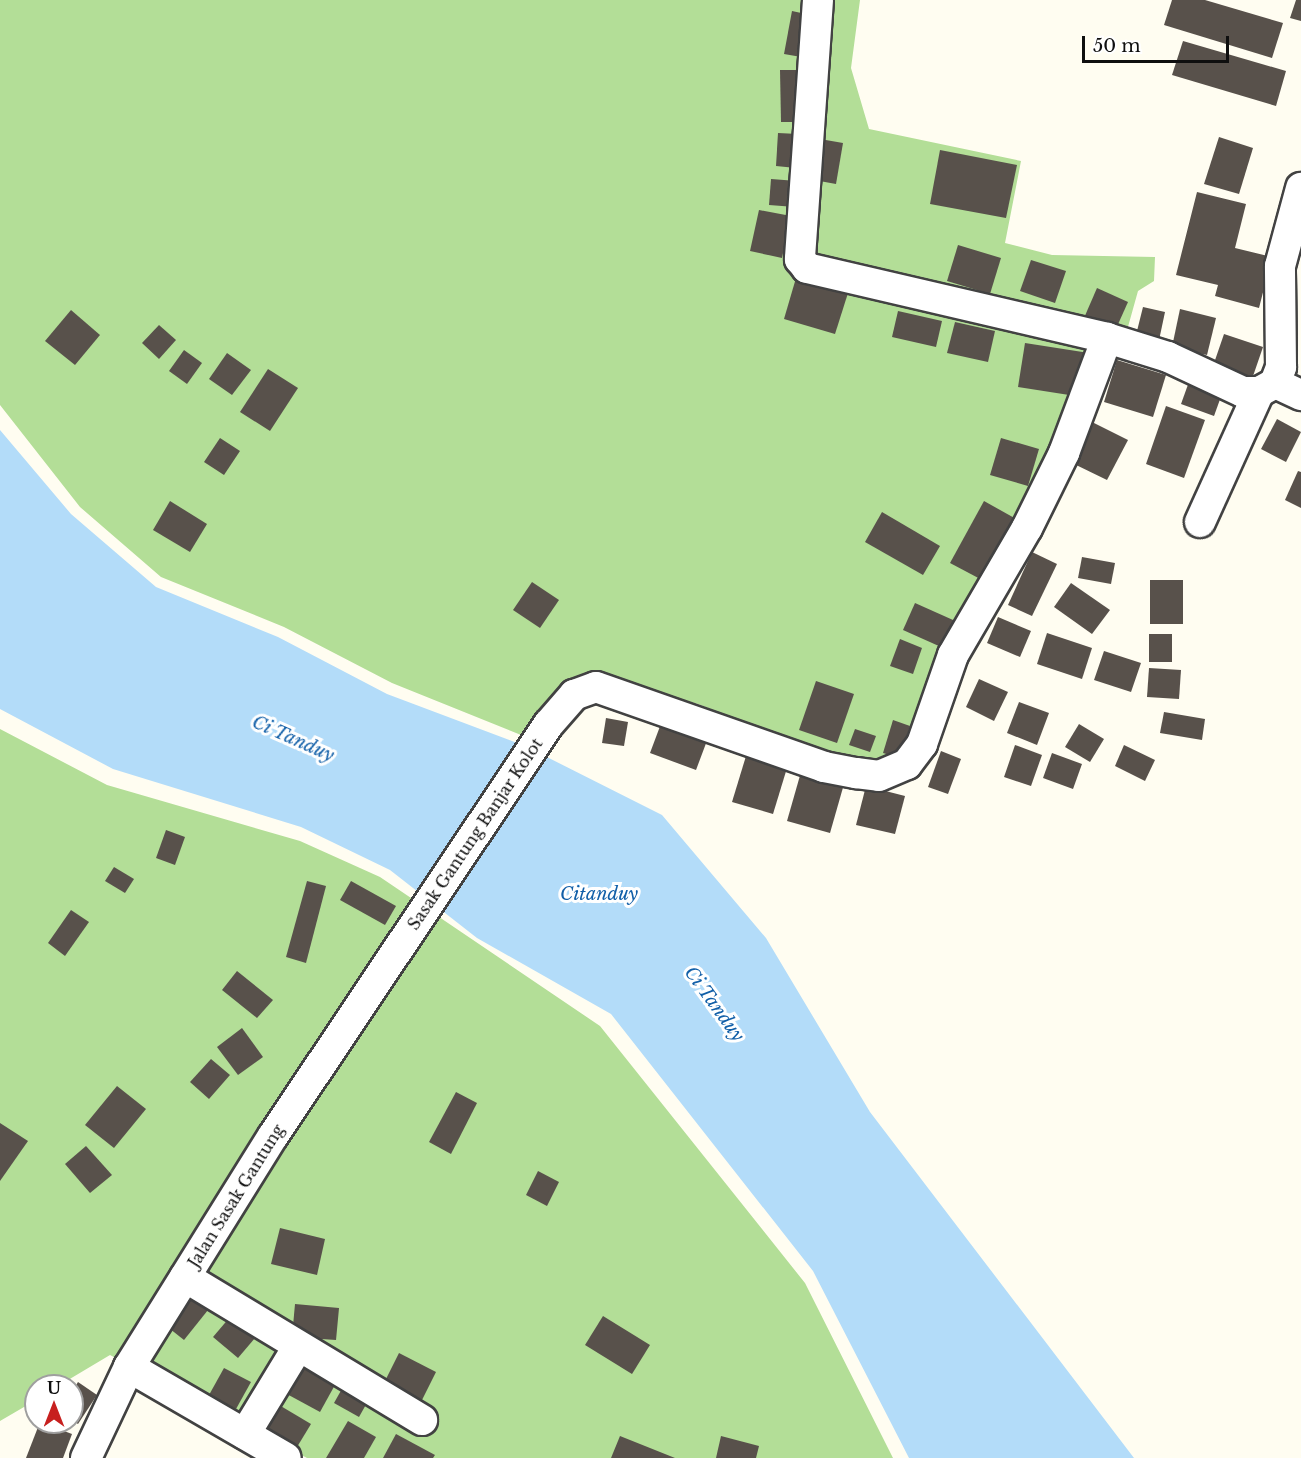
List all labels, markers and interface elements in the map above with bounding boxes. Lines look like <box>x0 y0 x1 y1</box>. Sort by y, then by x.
scale bar <box>1085 24 1232 62</box>
text: 50 m <box>1093 35 1141 57</box>
water label: Ci Tanduy <box>248 711 338 767</box>
street label: Sasak Gantung Banjar Kolot <box>403 734 547 934</box>
water label: Citanduy <box>560 883 638 905</box>
water label: Ci Tanduy <box>679 962 749 1046</box>
street label: Jalan Sasak Gantung <box>184 1121 288 1271</box>
north arrow <box>24 1374 84 1434</box>
text: U <box>47 1378 61 1398</box>

